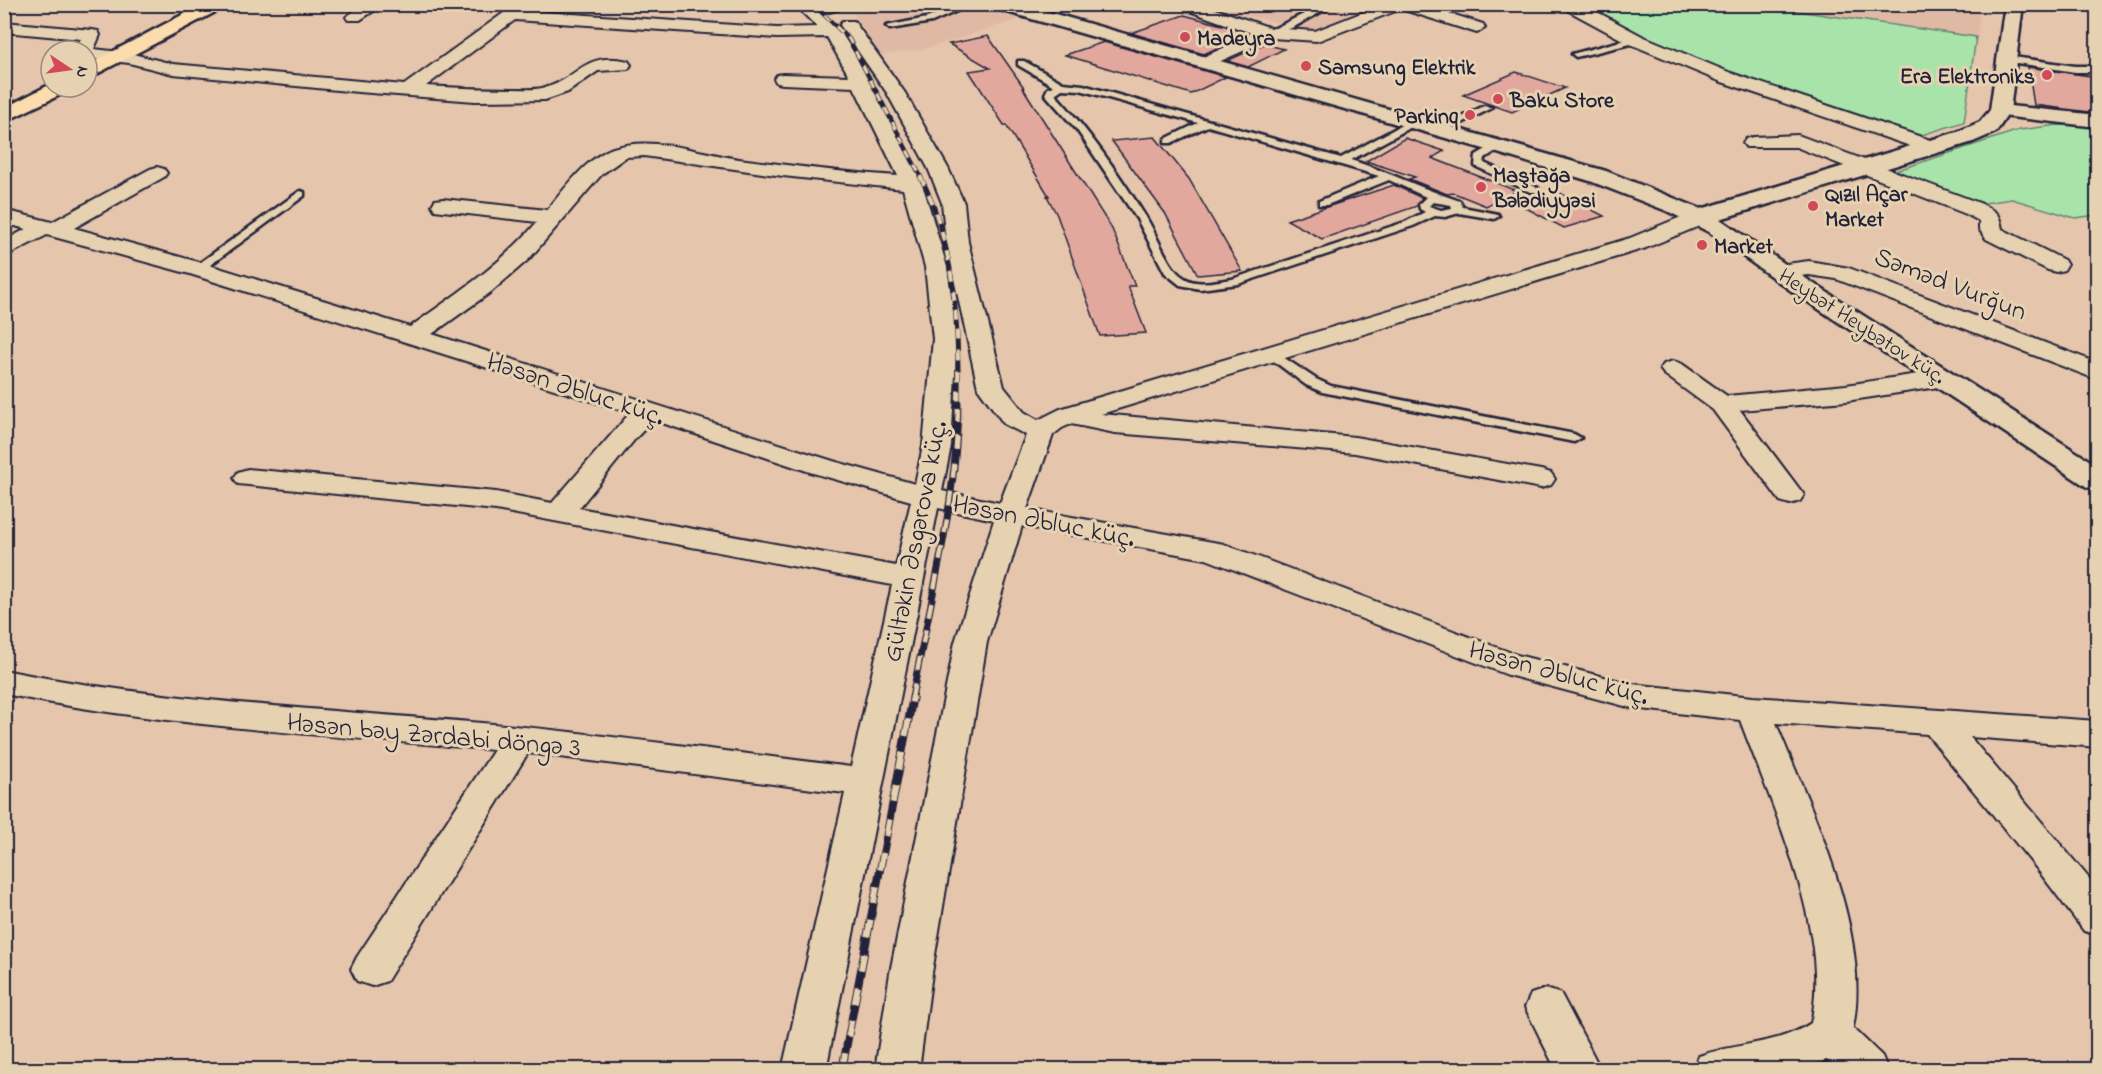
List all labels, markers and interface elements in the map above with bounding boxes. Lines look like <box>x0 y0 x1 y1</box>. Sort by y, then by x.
place label: Madeyra <box>1197 24 1276 57</box>
marker: Madeyra <box>1178 30 1192 44</box>
north arrow <box>39 39 99 99</box>
place label: Samsung Elektrik <box>1318 53 1477 86</box>
marker: Samsung Elektrik <box>1299 59 1313 73</box>
place label: Era Elektroniks <box>1900 62 2035 94</box>
text: N <box>69 64 95 80</box>
marker: Era Elektroniks <box>2040 68 2054 82</box>
place label: Baku Store <box>1509 86 1615 118</box>
marker: Baku Store <box>1491 92 1505 106</box>
place label: Parkinq <box>1394 102 1459 134</box>
marker: Parkinq <box>1463 108 1477 122</box>
place label: Maştağa Bələdiyyəsi <box>1492 161 1596 219</box>
marker: Maştağa Bələdiyyəsi <box>1474 180 1488 194</box>
place label: Qızıl Açar Market <box>1825 180 1909 237</box>
marker: Qızıl Açar Market <box>1806 199 1820 213</box>
place label: Market <box>1714 232 1774 264</box>
marker: Market <box>1695 238 1709 252</box>
street label: Səməd Vurğun <box>1868 238 2032 332</box>
street label: Heybət Heybətov küç. <box>1771 261 1951 395</box>
street label: Həsən Əbluc küç. <box>481 343 669 438</box>
street label: Gültəkin Əsgərova küç. <box>874 417 959 666</box>
street label: Həsən Əbluc küç. <box>949 486 1138 559</box>
street label: Həsən Əbluc küç. <box>1464 632 1653 717</box>
street label: Həsən bəy Zərdabi döngə 3 <box>285 704 582 769</box>

